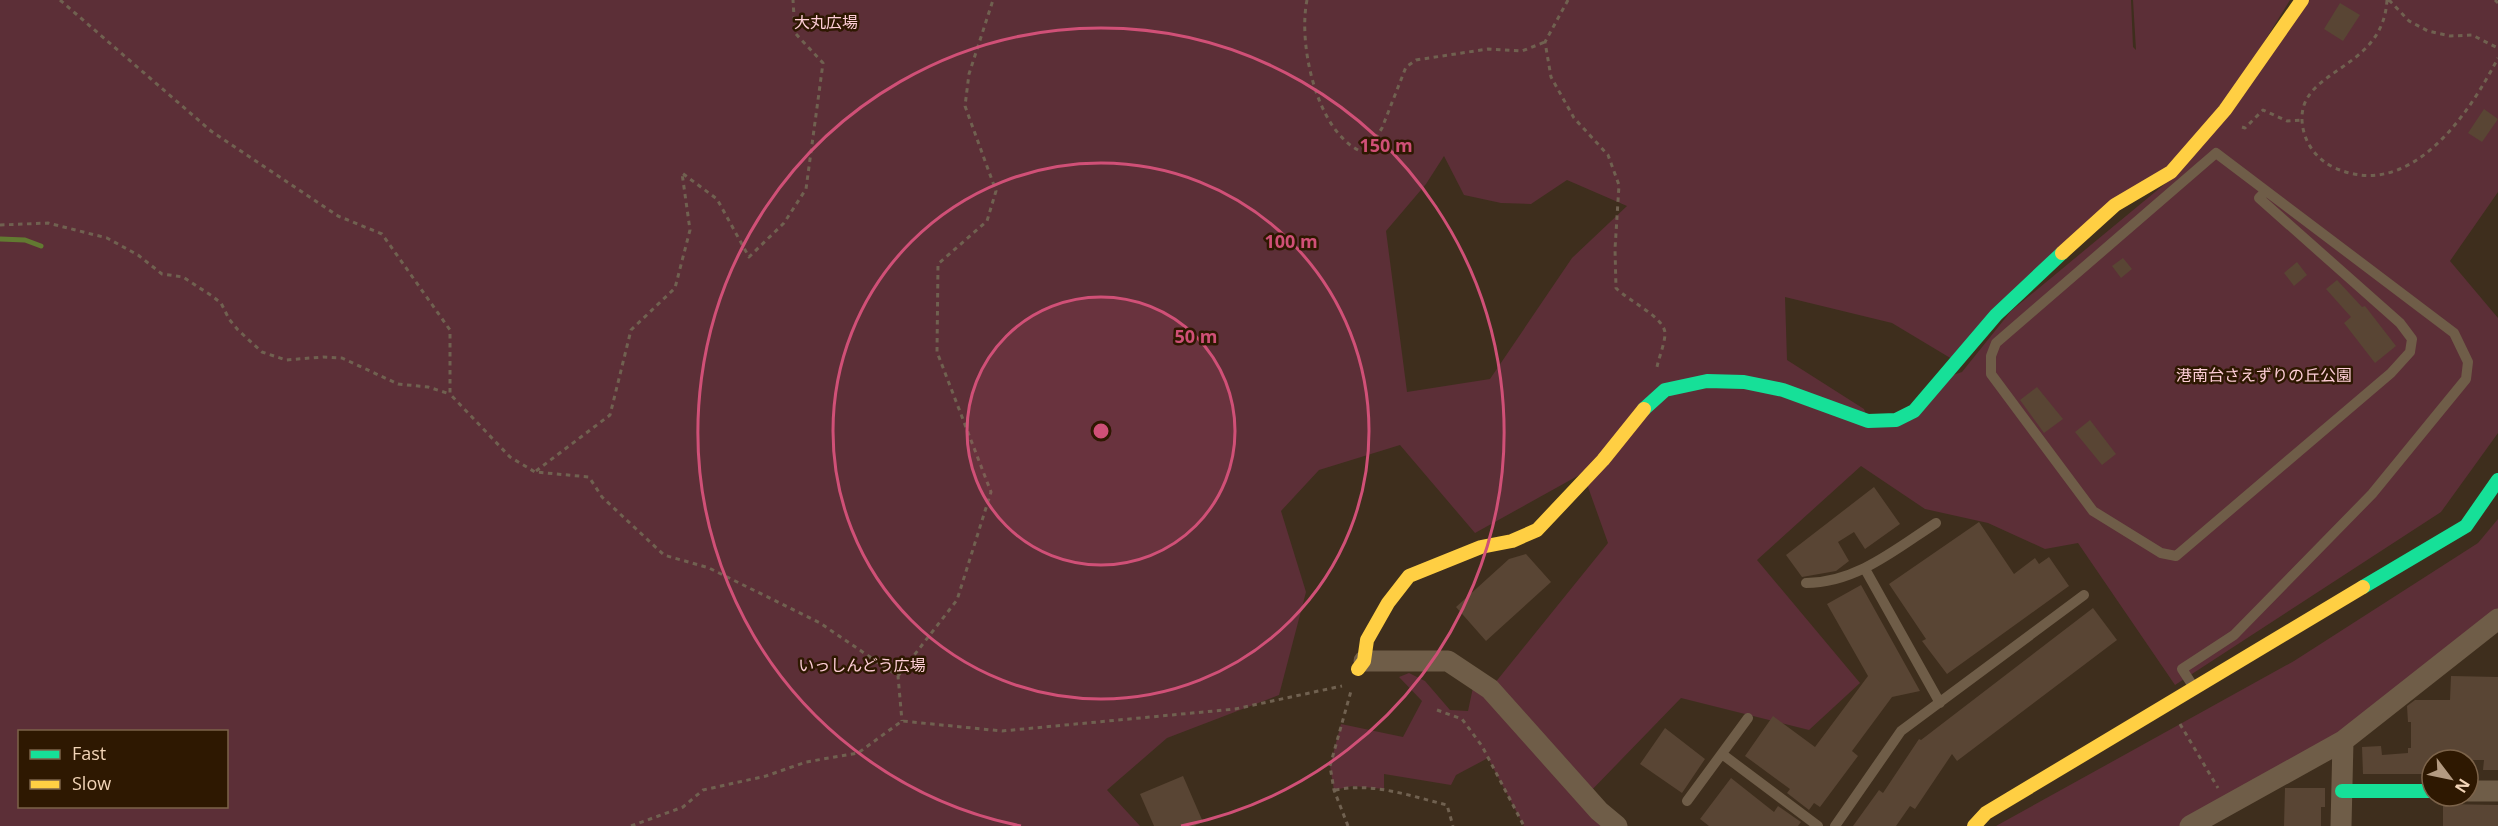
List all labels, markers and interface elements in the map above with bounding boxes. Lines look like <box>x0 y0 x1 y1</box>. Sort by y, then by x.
park label: 大丸広場 <box>794 11 858 33</box>
text: 150 m <box>1359 133 1413 157</box>
text: 100 m <box>1264 229 1318 253</box>
text: 50 m <box>1175 324 1217 348</box>
park label: 港南台さえずりの丘公園 <box>2176 364 2352 386</box>
centre of rings <box>1091 421 1111 441</box>
park label: いっしんどう広場 <box>798 654 926 676</box>
legend <box>18 730 228 808</box>
text: Fast <box>72 741 106 765</box>
north arrow <box>2420 748 2480 808</box>
text: Slow <box>72 771 111 795</box>
text: N <box>2450 775 2475 797</box>

